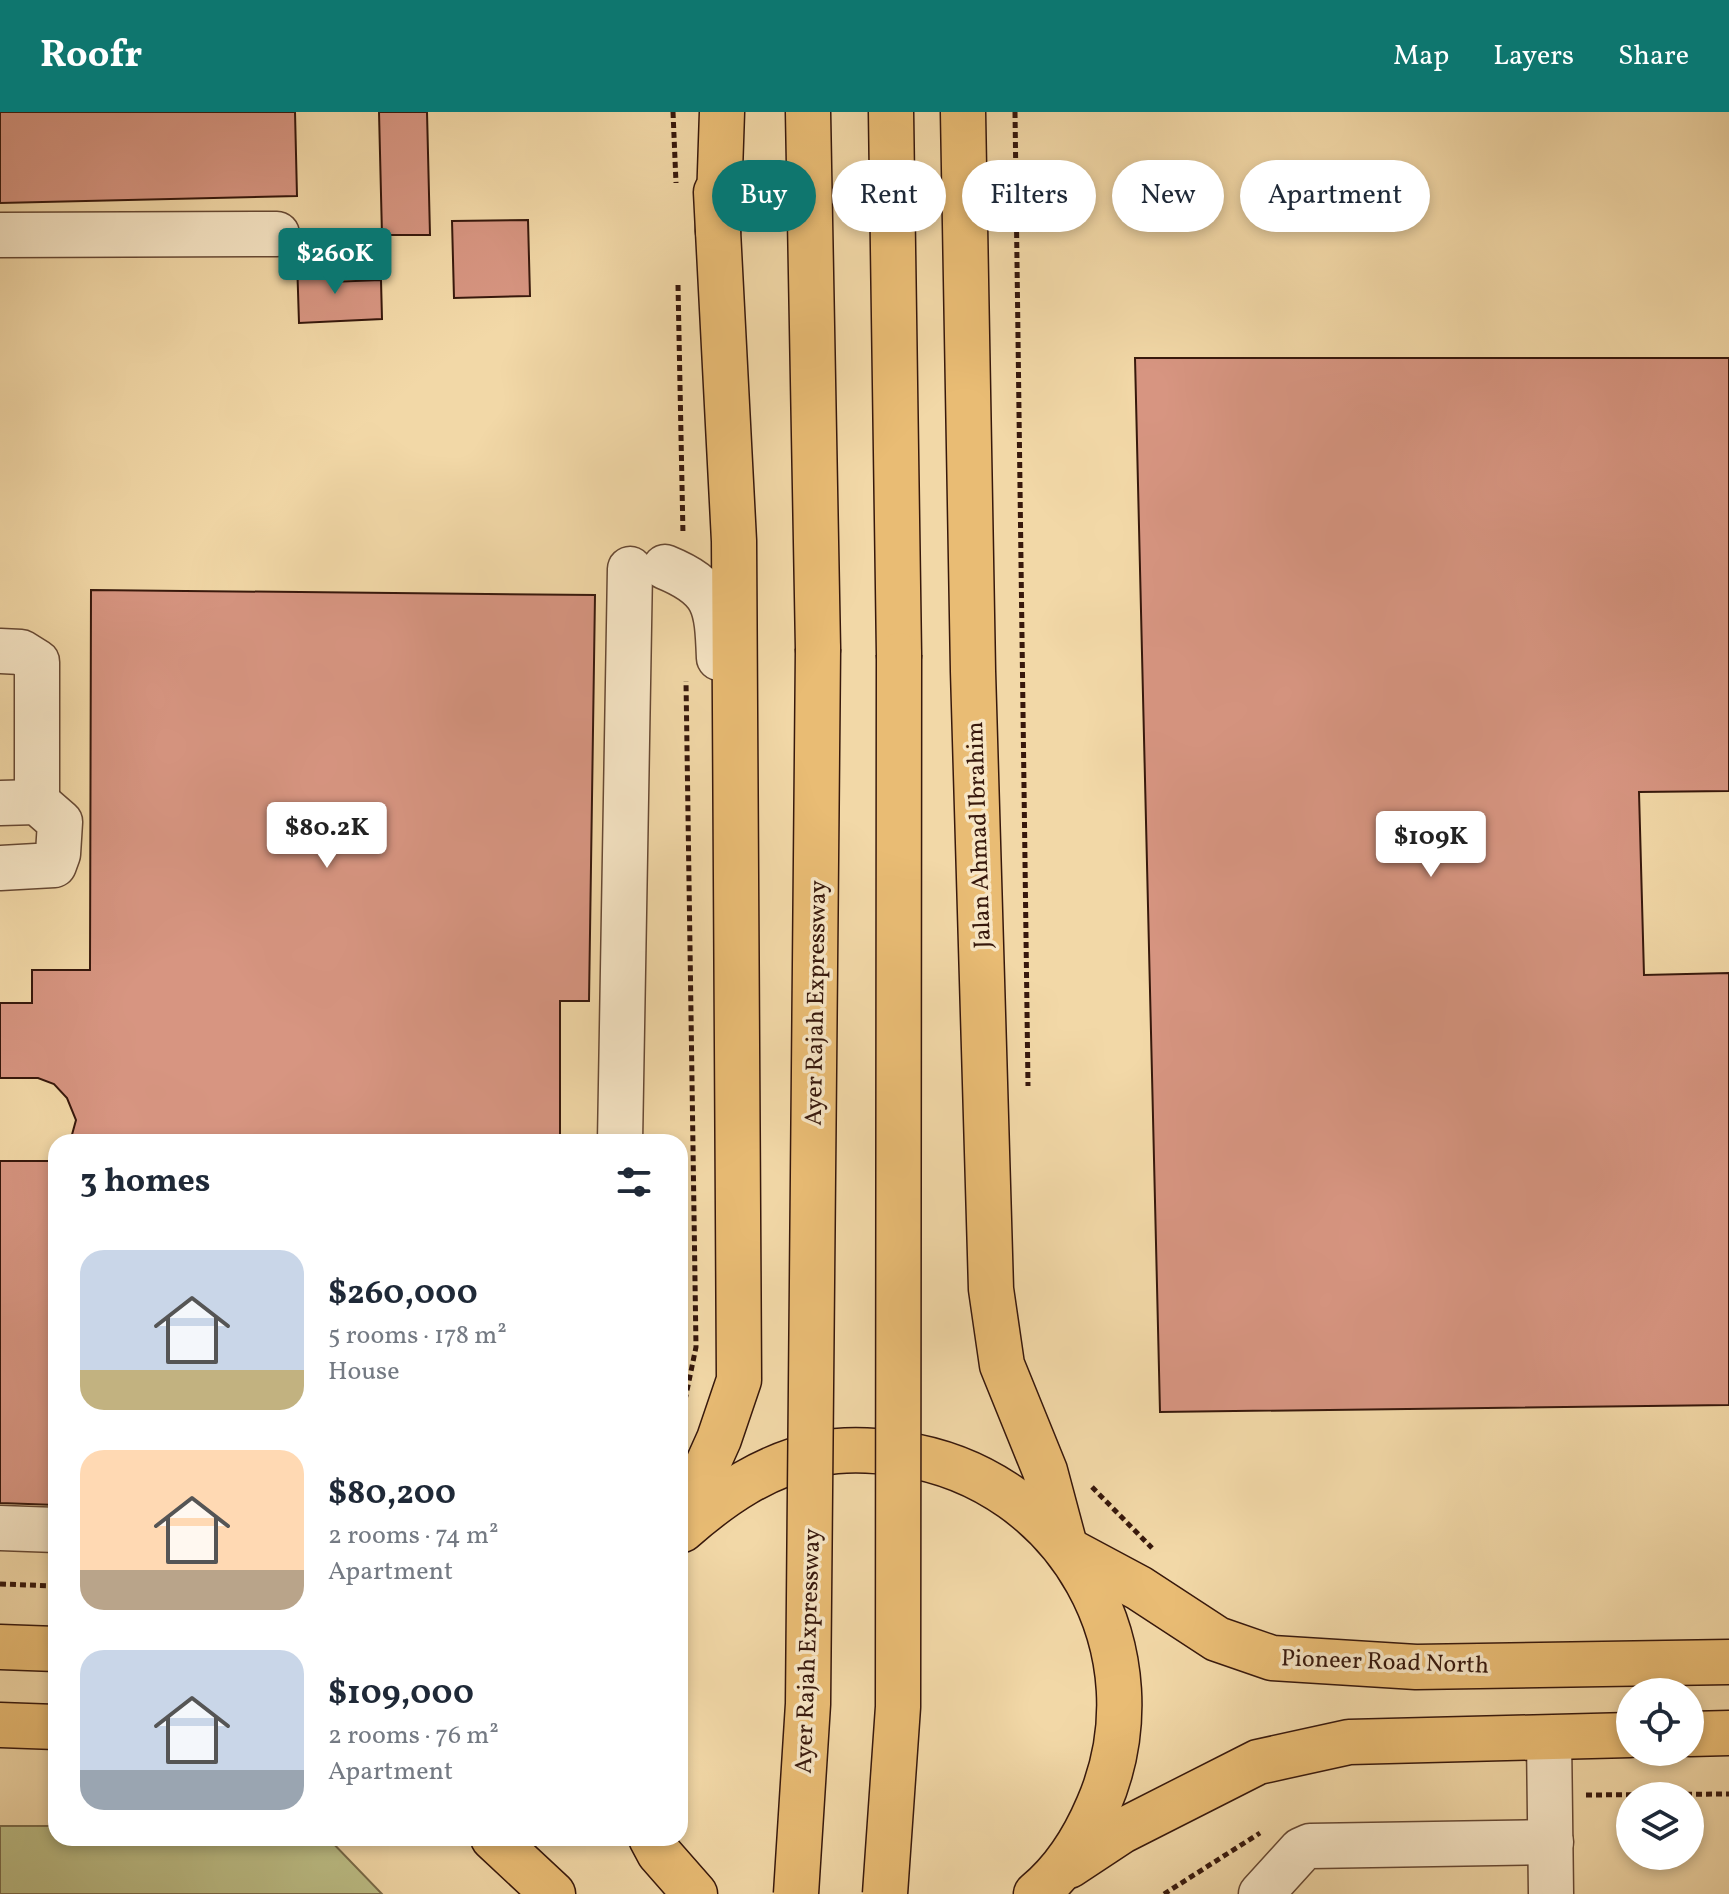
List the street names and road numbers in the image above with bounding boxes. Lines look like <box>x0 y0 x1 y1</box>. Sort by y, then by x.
street label: Jalan Ahmad Ibrahim <box>959 721 1001 949</box>
street label: Ayer Rajah Expressway <box>798 880 836 1126</box>
street label: Ayer Rajah Expressway <box>788 1528 830 1774</box>
street label: Pioneer Road North <box>1280 1642 1490 1684</box>

